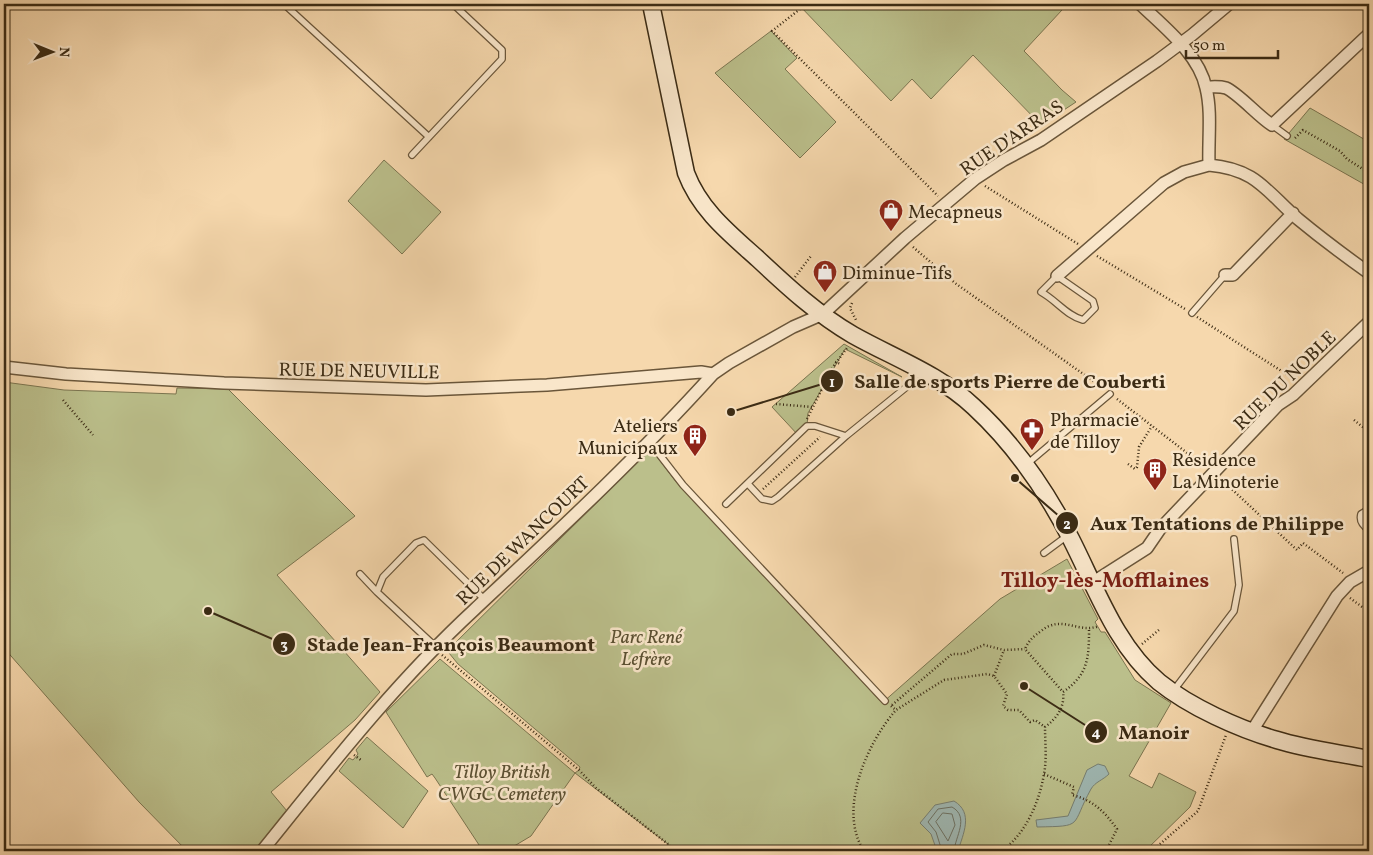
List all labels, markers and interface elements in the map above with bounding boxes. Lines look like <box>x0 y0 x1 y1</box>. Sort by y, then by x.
north arrow <box>28 28 78 78</box>
scale bar <box>1186 28 1278 60</box>
text: 50 m <box>1193 36 1225 57</box>
text: N <box>54 47 73 57</box>
street label: RUE D'ARRAS <box>955 94 1069 183</box>
shop icon: Mecapneus <box>878 198 904 232</box>
place label: Mecapneus <box>908 200 1002 226</box>
shop icon: Diminue-Tifs <box>812 259 838 293</box>
place label: Diminue-Tifs <box>842 261 952 287</box>
street label: RUE DU NOBLE <box>1228 326 1342 437</box>
street label: RUE DE NEUVILLE <box>278 358 440 386</box>
callout: Salle de sports Pierre de Couberti <box>819 364 1176 399</box>
text: Salle de sports Pierre de Couberti <box>854 369 1166 397</box>
text: 1 <box>829 373 835 394</box>
place label: Pharmacie de Tilloy <box>1050 408 1139 456</box>
place label: Ateliers Municipaux <box>578 414 678 462</box>
pharmacy icon: Pharmacie de Tilloy <box>1019 417 1045 451</box>
building icon: Ateliers Municipaux <box>682 423 708 457</box>
place label: Résidence La Minoterie <box>1172 448 1279 496</box>
building icon: Résidence La Minoterie <box>1142 457 1168 491</box>
street label: RUE DE WANCOURT <box>451 471 596 612</box>
callout: Aux Tentations de Philippe <box>1055 506 1354 541</box>
text: Aux Tentations de Philippe <box>1090 511 1344 539</box>
text: 2 <box>1063 515 1071 536</box>
district label: Tilloy-lès-Mofflaines <box>1001 567 1209 596</box>
park label: Parc René Lefrère <box>610 625 683 673</box>
callout: Stade Jean-François Beaumont <box>272 626 605 661</box>
text: Stade Jean-François Beaumont <box>307 632 595 660</box>
text: 3 <box>280 635 288 656</box>
callout: Manoir <box>1084 714 1200 749</box>
text: Manoir <box>1118 720 1190 748</box>
text: 4 <box>1091 723 1101 744</box>
park label: Tilloy British CWGC Cemetery <box>438 760 567 808</box>

